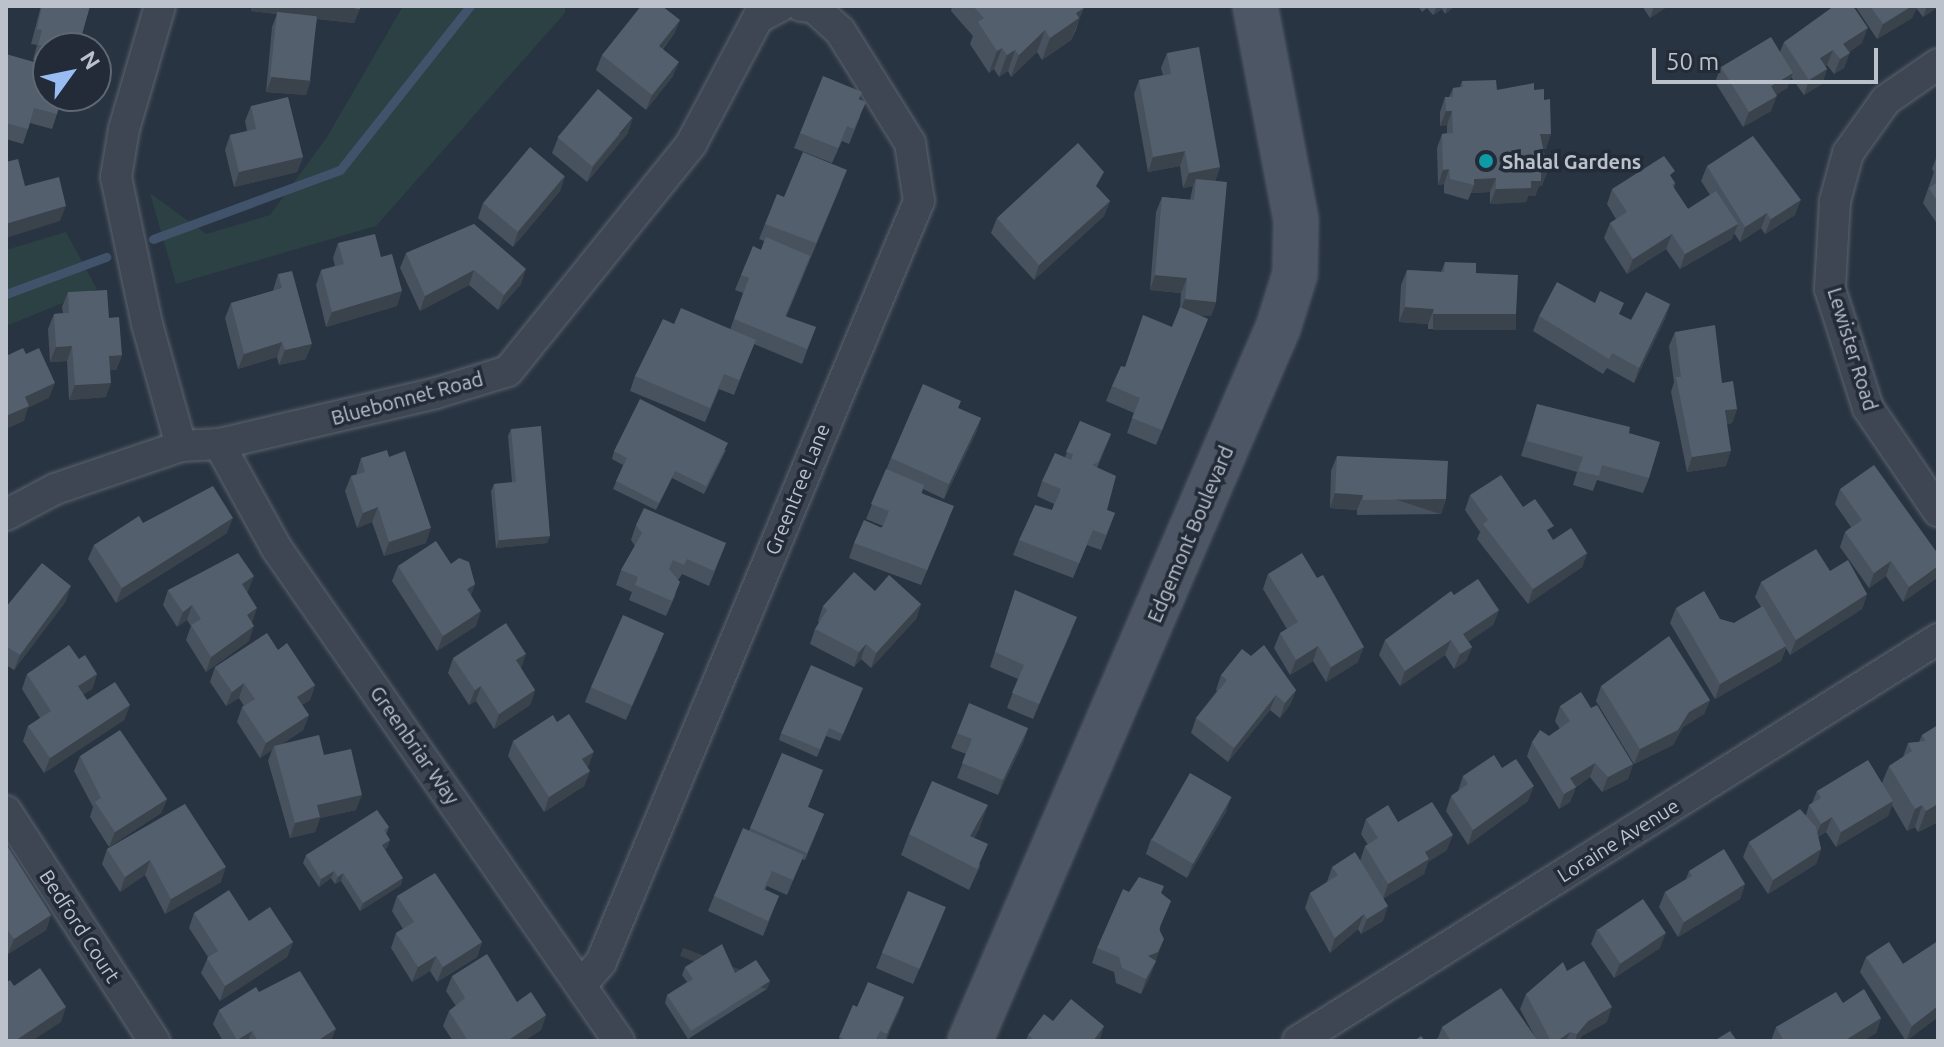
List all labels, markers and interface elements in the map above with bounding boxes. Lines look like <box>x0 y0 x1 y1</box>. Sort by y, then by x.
north arrow <box>32 32 112 112</box>
scale bar <box>1656 32 1882 82</box>
text: N <box>76 46 106 73</box>
text: 50 m <box>1666 48 1719 75</box>
place label: Shalal Gardens <box>1502 149 1641 173</box>
marker: Shalal Gardens <box>1477 152 1495 170</box>
street label: Lewister Road <box>1823 285 1883 413</box>
street label: Bluebonnet Road <box>328 366 486 430</box>
street label: Greentree Lane <box>760 420 834 558</box>
street label: Edgemont Boulevard <box>1142 442 1238 626</box>
street label: Greenbriar Way <box>365 681 465 809</box>
street label: Loraine Avenue <box>1553 793 1683 887</box>
street label: Bedford Court <box>35 865 125 987</box>

